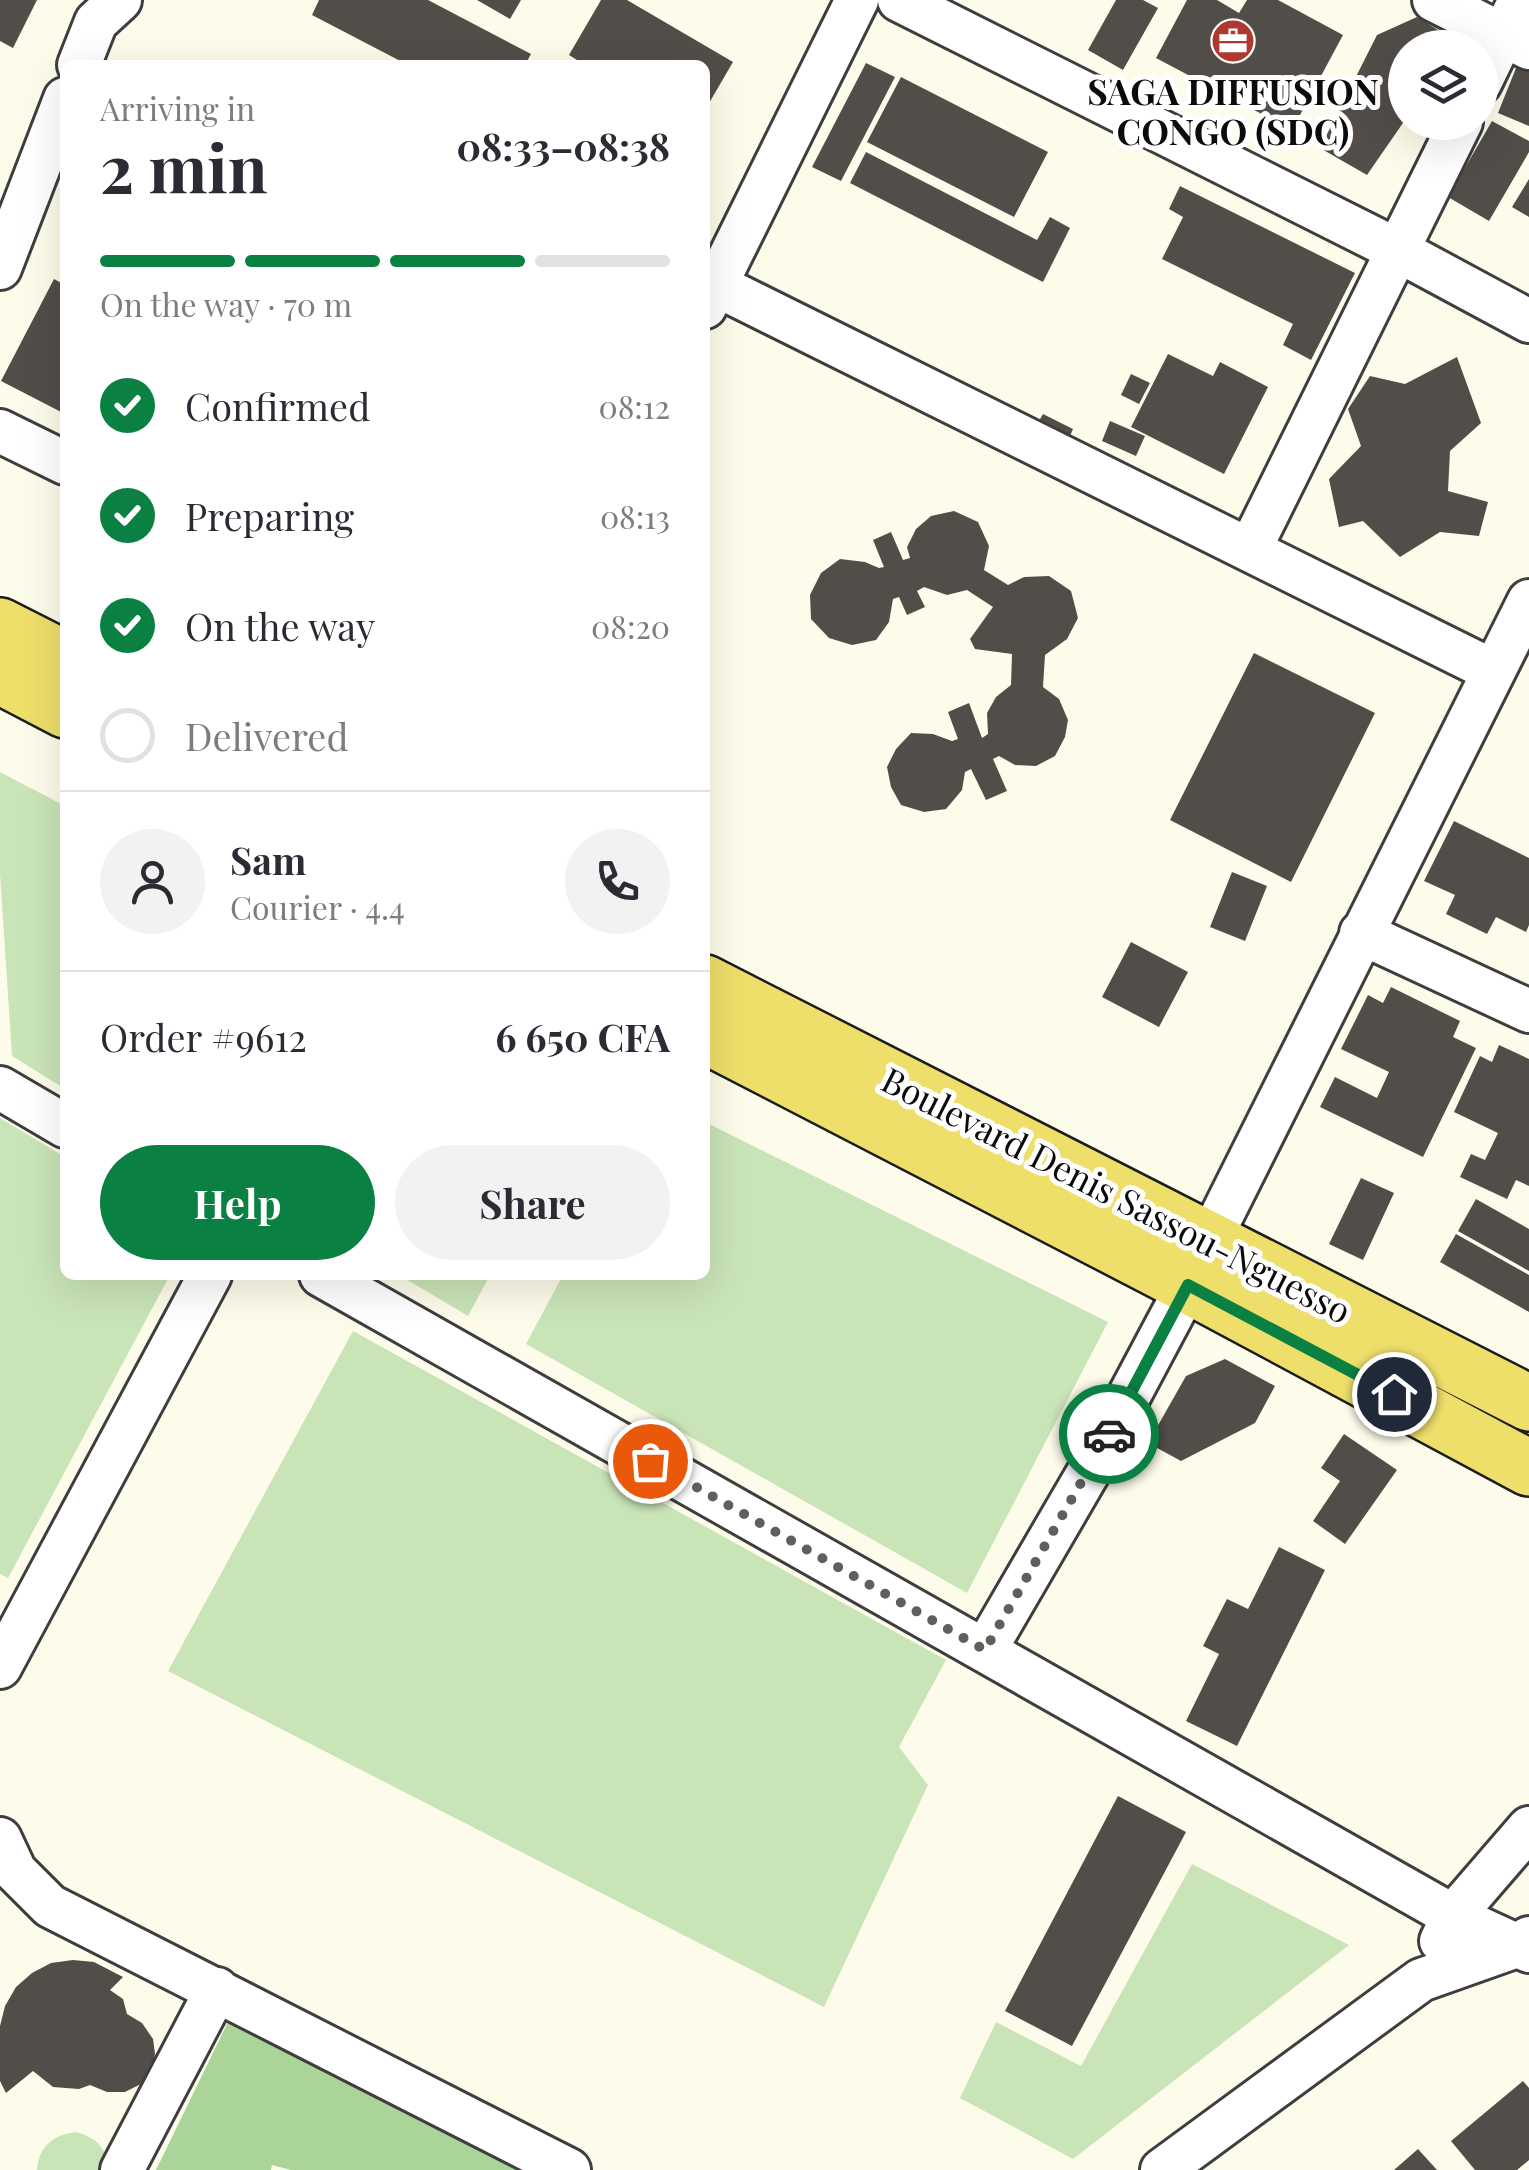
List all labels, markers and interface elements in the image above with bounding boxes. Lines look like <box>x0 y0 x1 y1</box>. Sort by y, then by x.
office icon: SAGA DIFFUSION CONGO (SDC) <box>1210 18 1256 64</box>
map controls <box>1388 30 1498 140</box>
button: layers <box>1388 30 1498 140</box>
place label: SAGA DIFFUSION CONGO (SDC) <box>1087 67 1379 154</box>
text: Arriving in <box>100 86 255 129</box>
text: 08:33–08:38 <box>456 120 670 171</box>
text: 2 min <box>100 123 268 209</box>
text: On the way · 70 m <box>100 282 352 325</box>
icon: check <box>100 378 155 433</box>
text: Confirmed <box>185 380 370 431</box>
text: 08:12 <box>598 384 670 427</box>
icon: check <box>100 488 155 543</box>
text: Preparing <box>185 490 354 541</box>
text: 08:13 <box>600 494 670 537</box>
icon: check <box>100 598 155 653</box>
text: On the way <box>185 600 375 651</box>
text: 08:20 <box>591 604 670 647</box>
text: Delivered <box>185 710 349 761</box>
button: person <box>100 829 205 934</box>
button: phone <box>565 829 670 934</box>
text: Sam <box>230 834 306 885</box>
text: Courier · 4.4 <box>230 885 405 928</box>
text: Order #9612 <box>100 1011 307 1062</box>
text: 6 650 CFA <box>495 1011 670 1062</box>
street label: Boulevard Denis Sassou-Nguesso <box>874 1055 1360 1333</box>
button: Help <box>100 1145 375 1260</box>
button: Share <box>395 1145 670 1260</box>
pin <box>1352 1352 1437 1437</box>
icon: home <box>1367 1367 1422 1422</box>
courier <box>1059 1384 1159 1484</box>
icon: car <box>1082 1407 1137 1462</box>
pin <box>608 1419 693 1504</box>
icon: bag <box>623 1434 678 1489</box>

